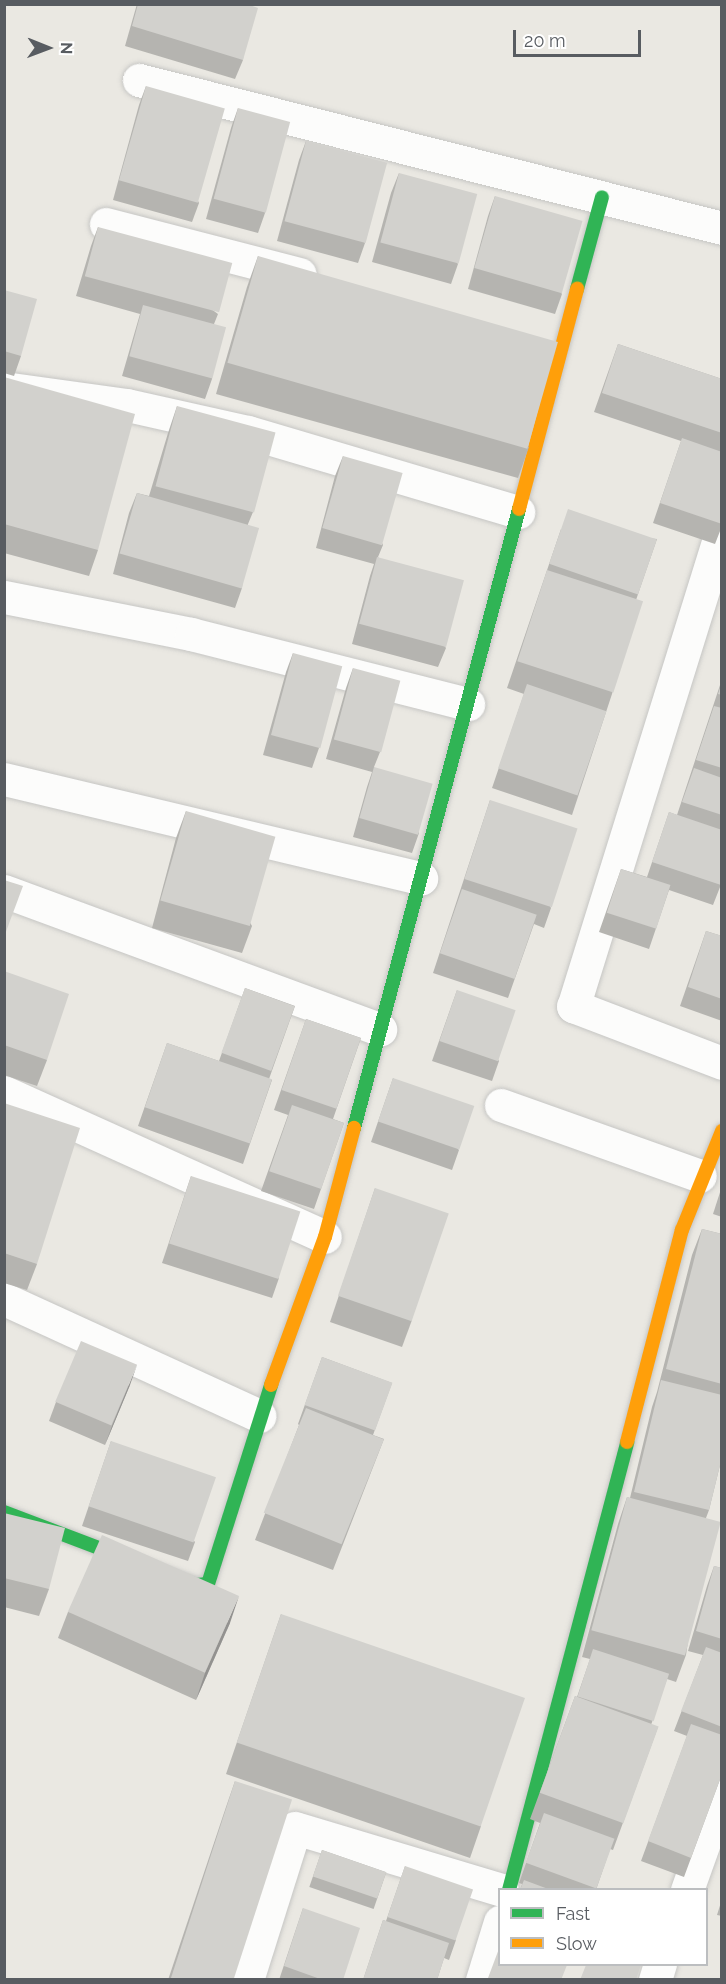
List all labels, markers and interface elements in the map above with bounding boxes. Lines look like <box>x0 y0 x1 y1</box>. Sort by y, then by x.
north arrow <box>18 18 78 78</box>
scale bar <box>516 18 644 56</box>
text: 20 m <box>524 30 566 51</box>
text: N <box>57 42 76 55</box>
legend <box>498 1888 708 1966</box>
text: Fast <box>556 1903 590 1924</box>
text: Slow <box>556 1933 597 1954</box>

